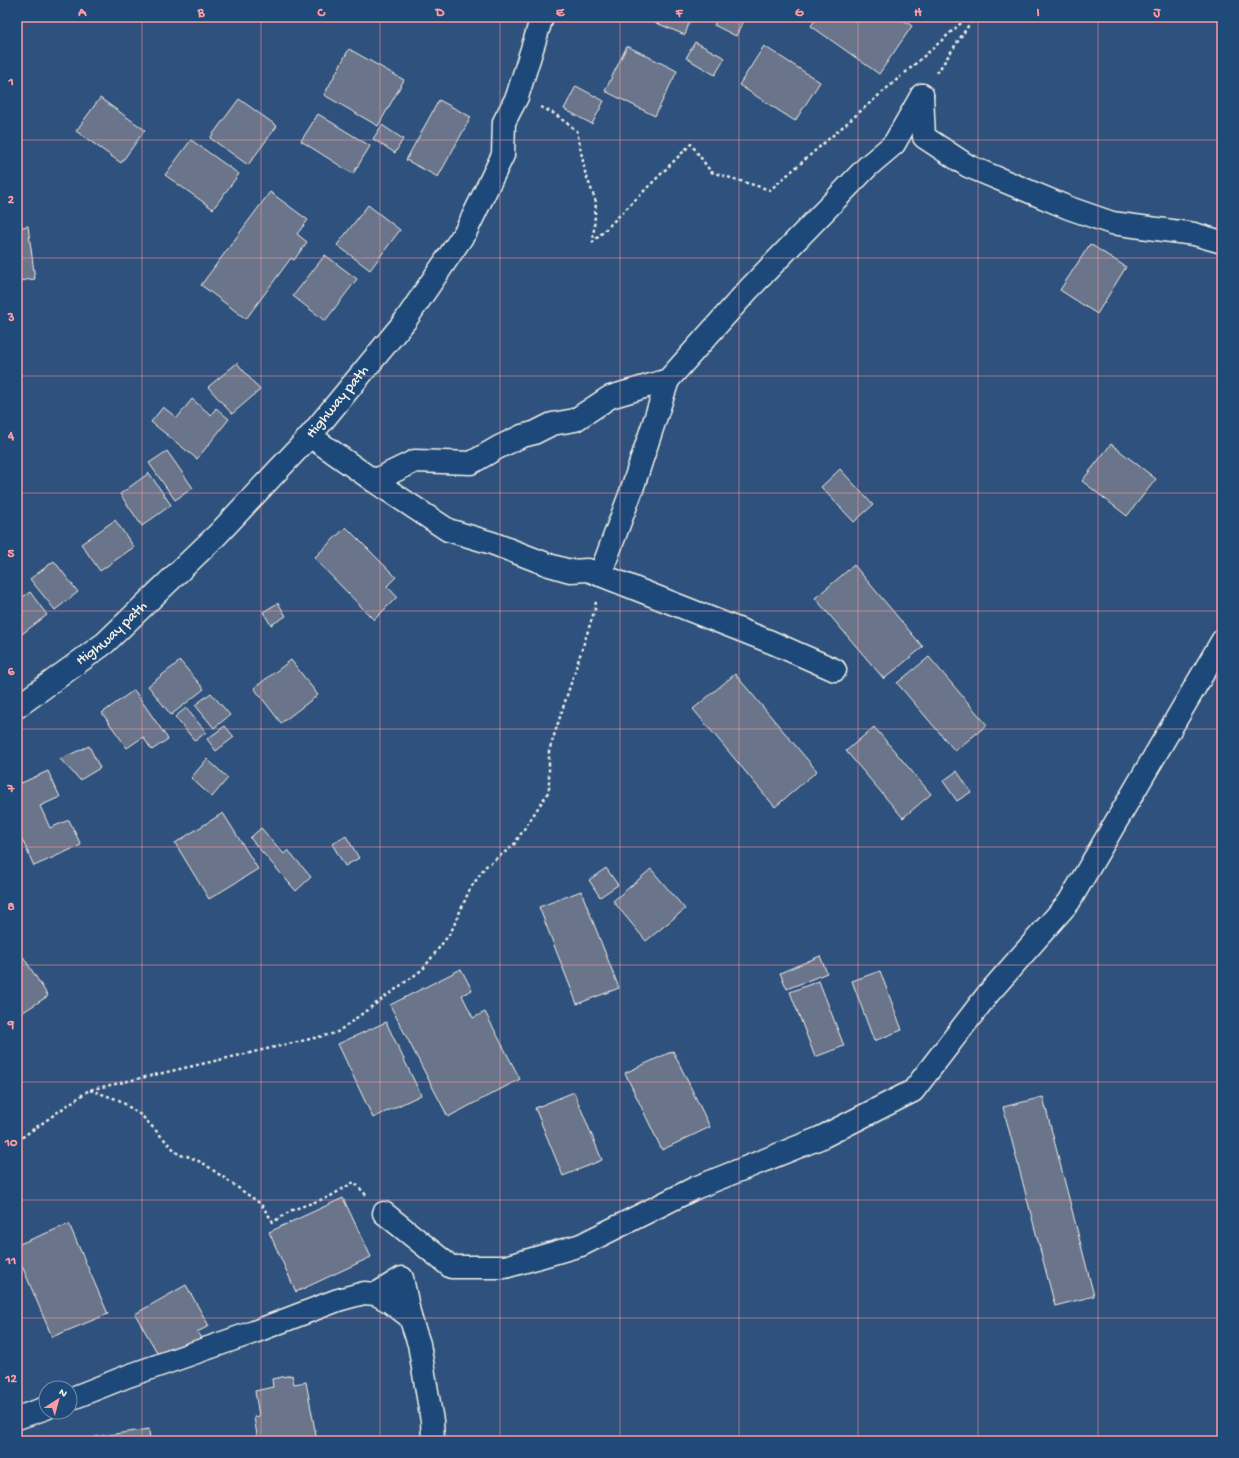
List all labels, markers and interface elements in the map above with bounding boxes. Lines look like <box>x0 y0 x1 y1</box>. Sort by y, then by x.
text: A <box>77 6 87 21</box>
text: B <box>197 6 206 21</box>
text: C <box>316 6 326 21</box>
text: D <box>435 6 445 21</box>
text: E <box>556 6 565 21</box>
text: F <box>675 6 684 21</box>
text: G <box>795 6 804 21</box>
text: H <box>914 6 922 21</box>
text: I <box>1036 6 1040 21</box>
text: J <box>1153 6 1162 21</box>
text: 1 <box>7 75 14 90</box>
text: 2 <box>8 193 15 208</box>
text: 3 <box>7 311 15 326</box>
street label: Highway path <box>303 362 373 442</box>
text: 4 <box>7 429 15 444</box>
text: 5 <box>8 547 15 562</box>
street label: Highway path <box>73 598 151 670</box>
text: 6 <box>8 665 15 680</box>
text: 7 <box>7 782 16 797</box>
text: 8 <box>7 900 15 915</box>
text: 9 <box>7 1018 15 1033</box>
text: 10 <box>4 1136 18 1151</box>
text: 11 <box>5 1254 16 1269</box>
text: 12 <box>4 1372 17 1387</box>
north arrow <box>38 1380 78 1420</box>
text: N <box>56 1387 69 1400</box>

